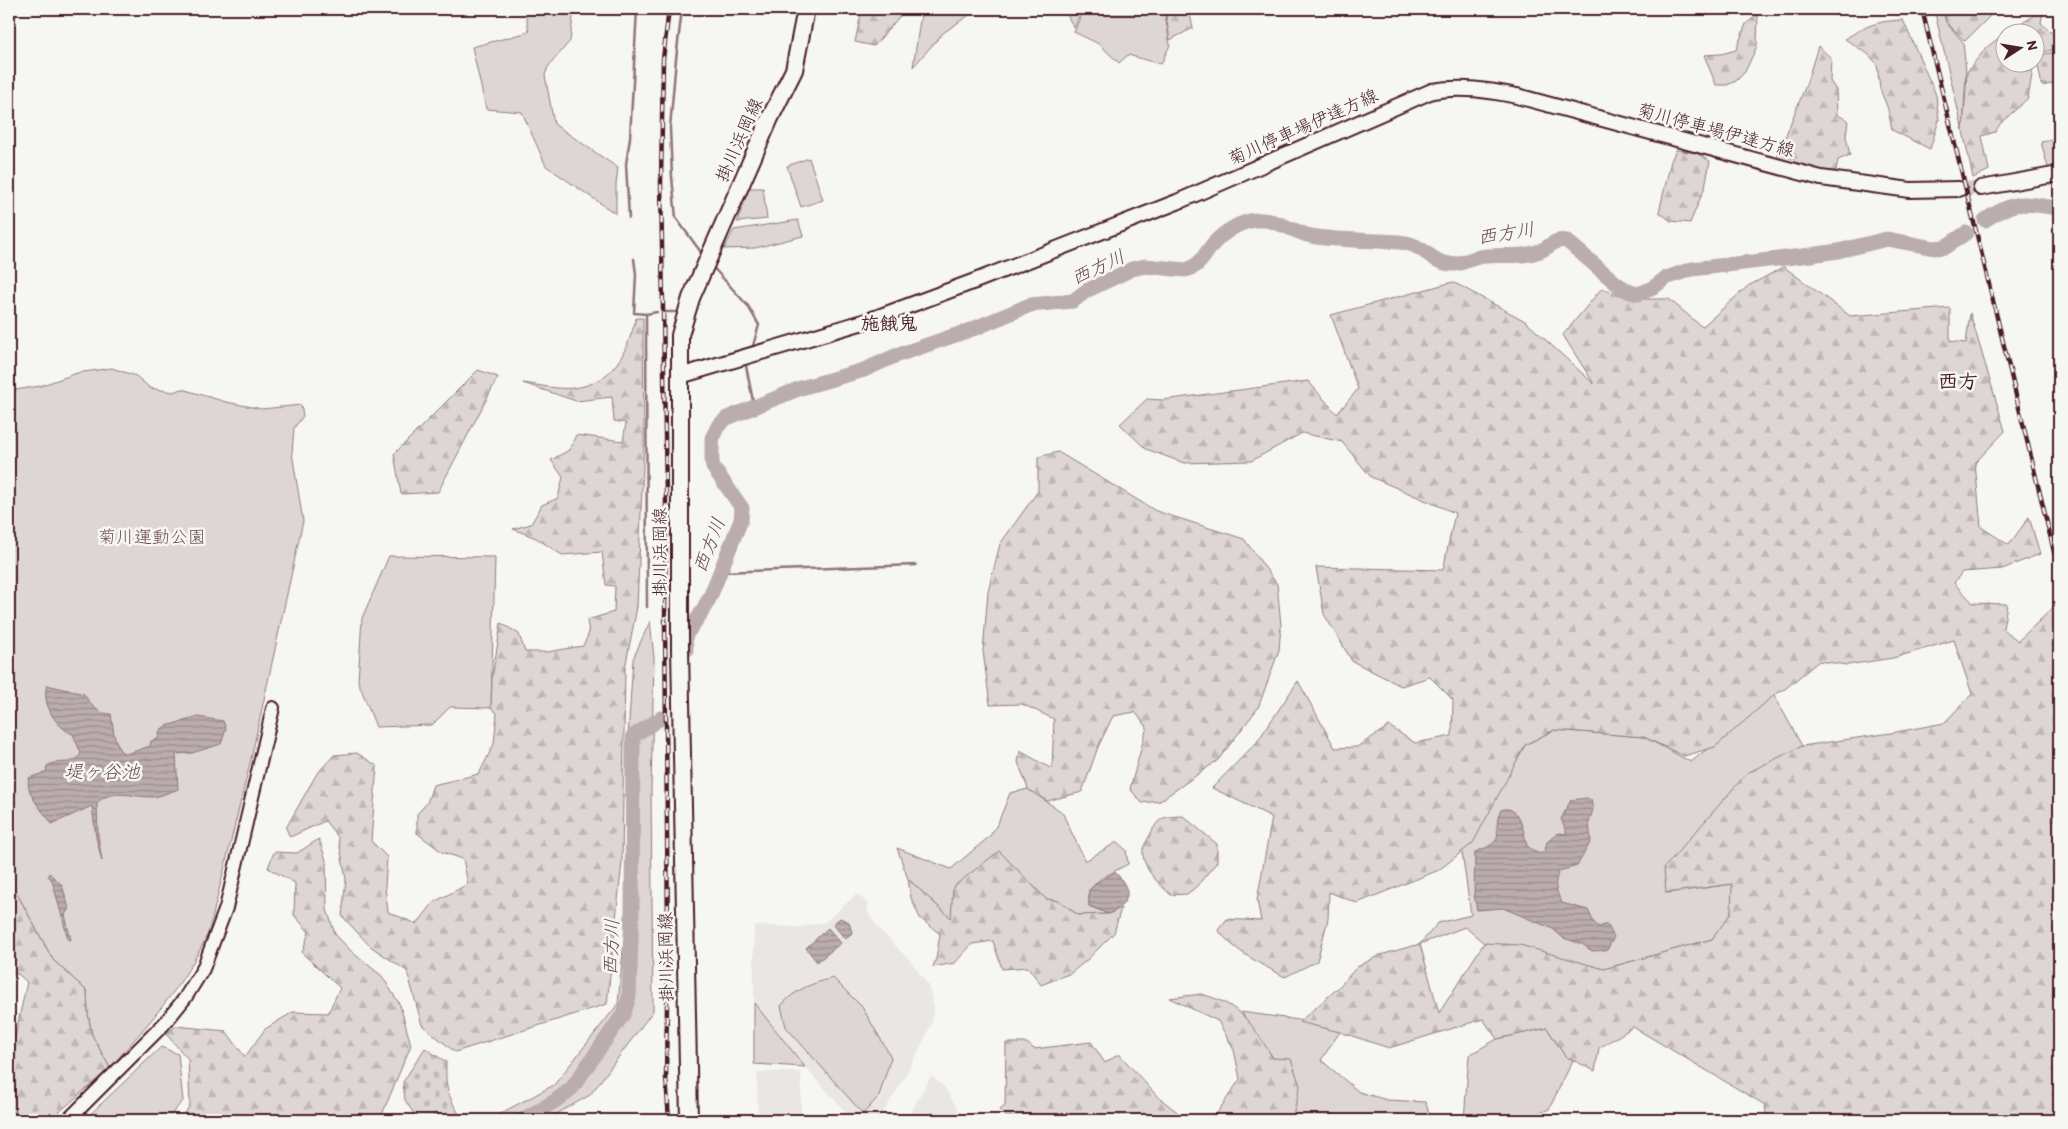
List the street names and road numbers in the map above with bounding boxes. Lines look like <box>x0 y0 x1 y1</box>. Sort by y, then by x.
street label: 菊川停車場伊達方線 <box>1225 84 1381 170</box>
street label: 掛川浜岡線 <box>711 94 767 186</box>
street label: 菊川停車場伊達方線 <box>1635 98 1797 162</box>
street label: 掛川浜岡線 <box>649 507 671 597</box>
street label: 掛川浜岡線 <box>654 912 678 1002</box>

